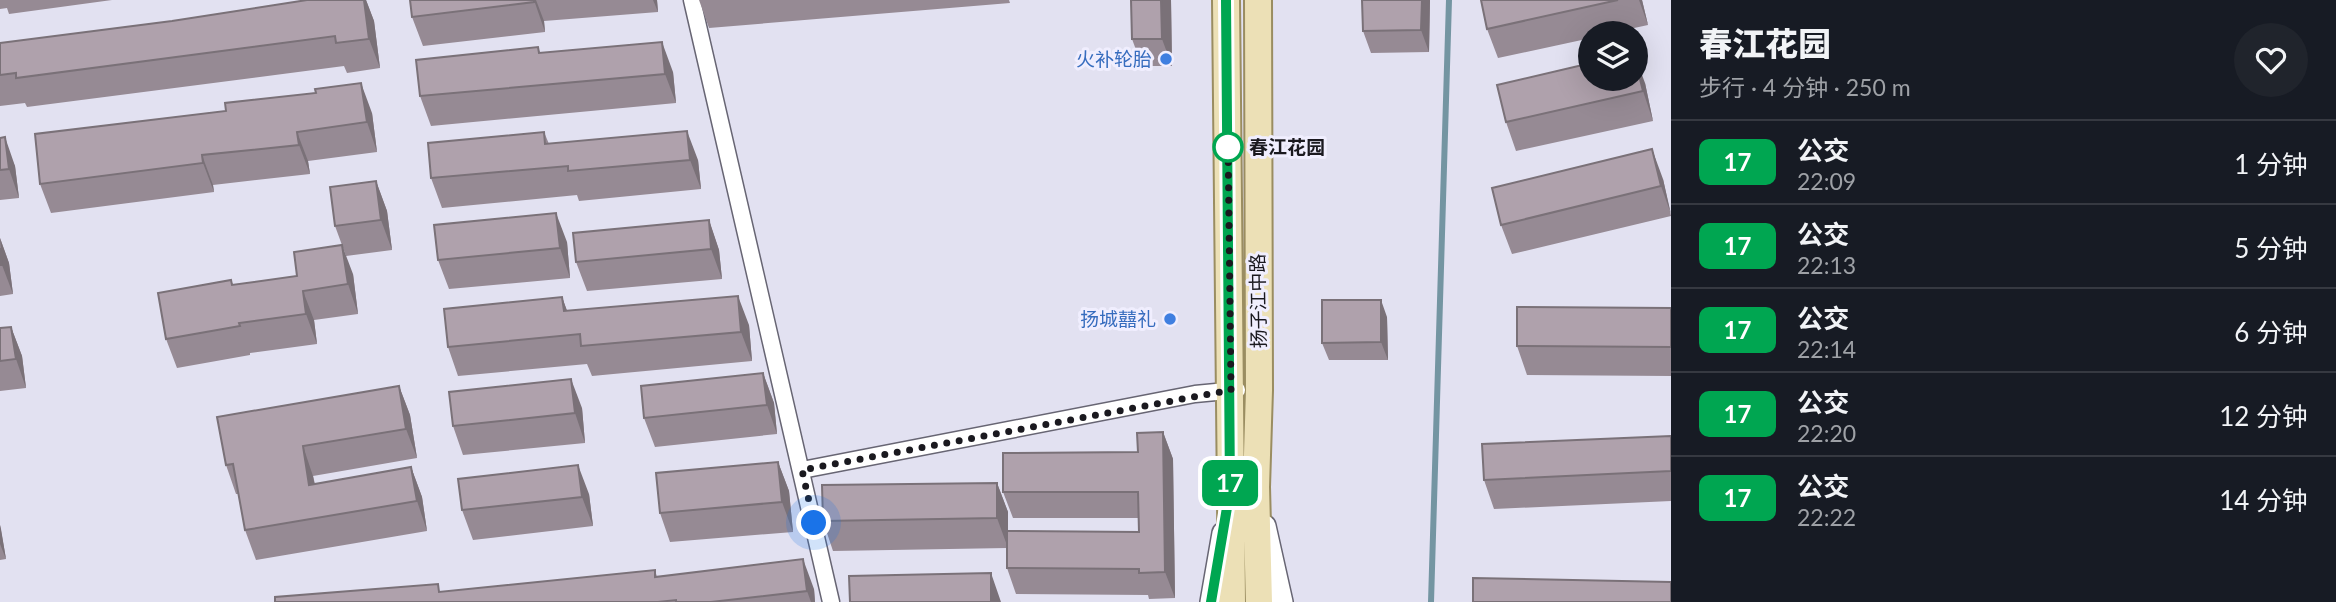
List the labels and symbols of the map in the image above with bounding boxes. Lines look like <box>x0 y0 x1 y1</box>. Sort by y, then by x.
place label: 火补轮胎 <box>1076 47 1152 70</box>
marker: 火补轮胎 <box>1158 51 1174 67</box>
marker: 春江花园 <box>1213 132 1243 162</box>
place label: 春江花园 <box>1249 135 1325 158</box>
street label: 扬子江中路 <box>1245 253 1270 349</box>
place label: 扬城囍礼 <box>1080 307 1156 330</box>
marker: 扬城囍礼 <box>1162 311 1178 327</box>
line badge: 17 <box>1198 460 1262 506</box>
your location <box>796 505 831 540</box>

